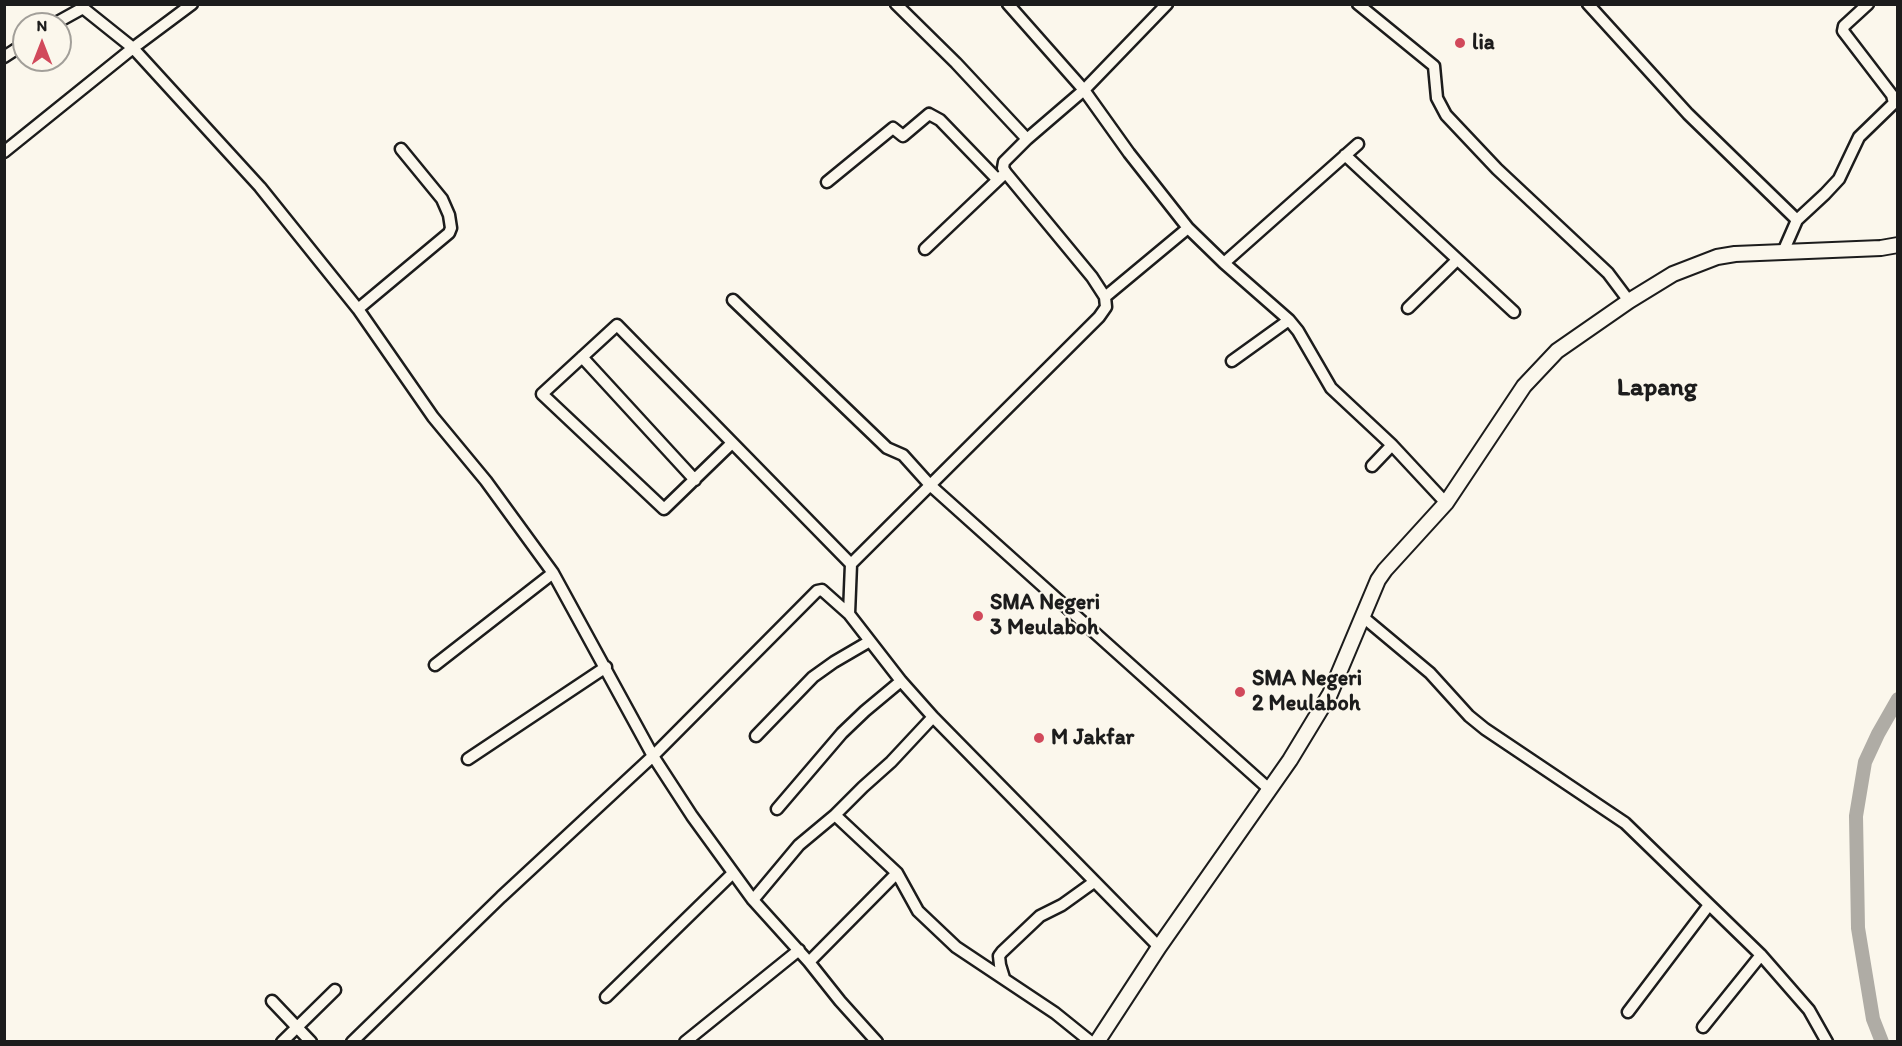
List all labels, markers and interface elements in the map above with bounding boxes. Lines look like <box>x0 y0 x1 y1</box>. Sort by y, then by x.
north arrow <box>12 12 72 72</box>
text: N <box>37 16 47 35</box>
place label: lia <box>1472 30 1495 56</box>
marker: lia <box>1453 36 1467 50</box>
district label: Lapang <box>1617 372 1697 404</box>
place label: SMA Negeri 3 Meulaboh <box>990 590 1100 642</box>
marker: SMA Negeri 3 Meulaboh <box>971 609 985 623</box>
place label: SMA Negeri 2 Meulaboh <box>1252 666 1362 718</box>
marker: SMA Negeri 2 Meulaboh <box>1233 685 1247 699</box>
place label: M Jakfar <box>1051 725 1134 751</box>
marker: M Jakfar <box>1032 731 1046 745</box>

